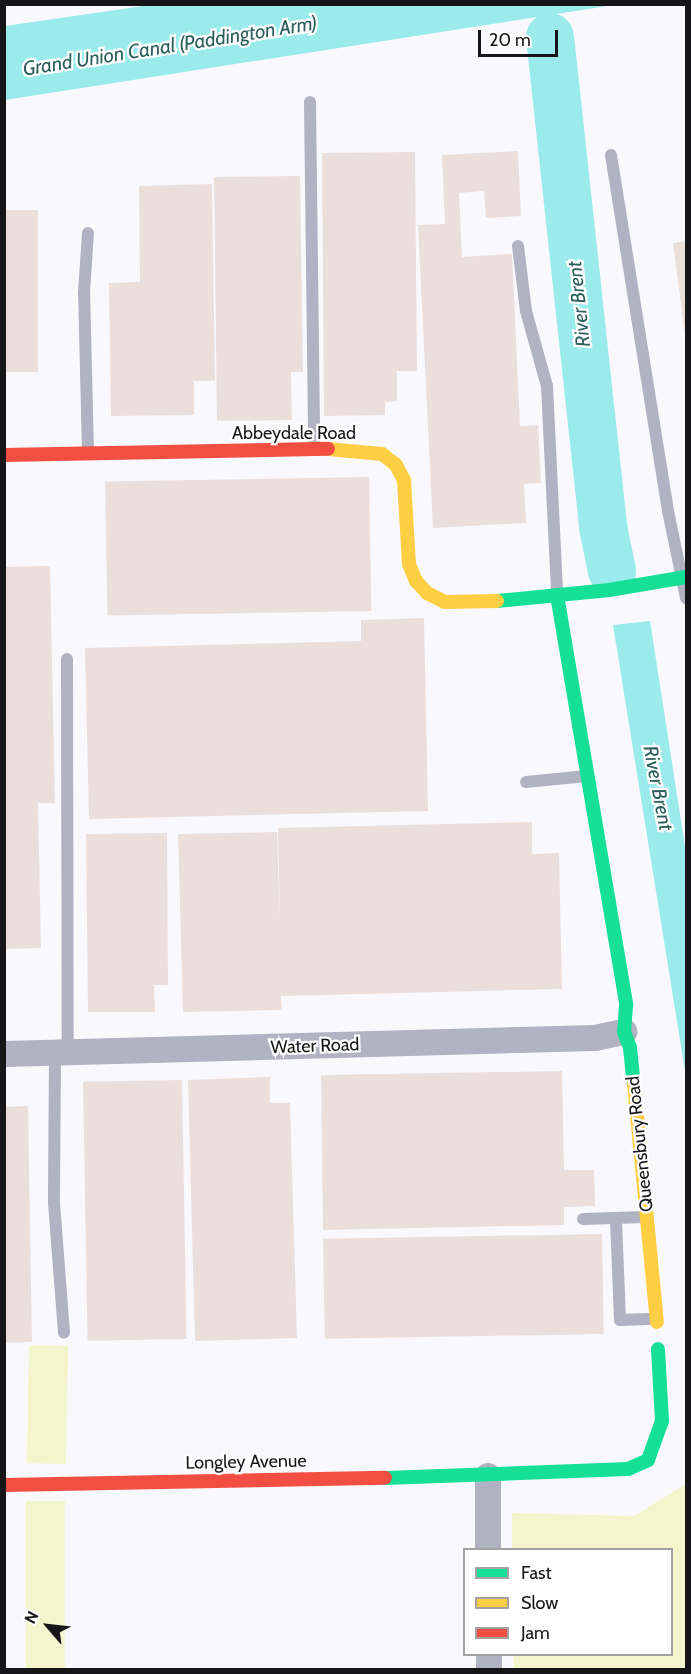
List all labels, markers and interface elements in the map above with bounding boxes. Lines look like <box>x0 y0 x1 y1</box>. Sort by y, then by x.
water label: Grand Union Canal (Paddington Arm) <box>21 11 319 81</box>
scale bar <box>481 18 560 56</box>
text: 20 m <box>489 29 531 51</box>
water label: River Brent <box>563 260 595 348</box>
street label: Abbeydale Road <box>232 422 356 444</box>
water label: River Brent <box>638 743 678 833</box>
street label: Water Road <box>270 1034 360 1058</box>
street label: Queensbury Road <box>622 1075 658 1213</box>
street label: Longley Avenue <box>185 1450 307 1474</box>
legend <box>463 1548 673 1656</box>
text: Fast <box>521 1562 552 1584</box>
text: Slow <box>521 1592 558 1614</box>
north arrow <box>18 1596 78 1656</box>
text: N <box>21 1608 43 1627</box>
text: Jam <box>521 1622 550 1644</box>

